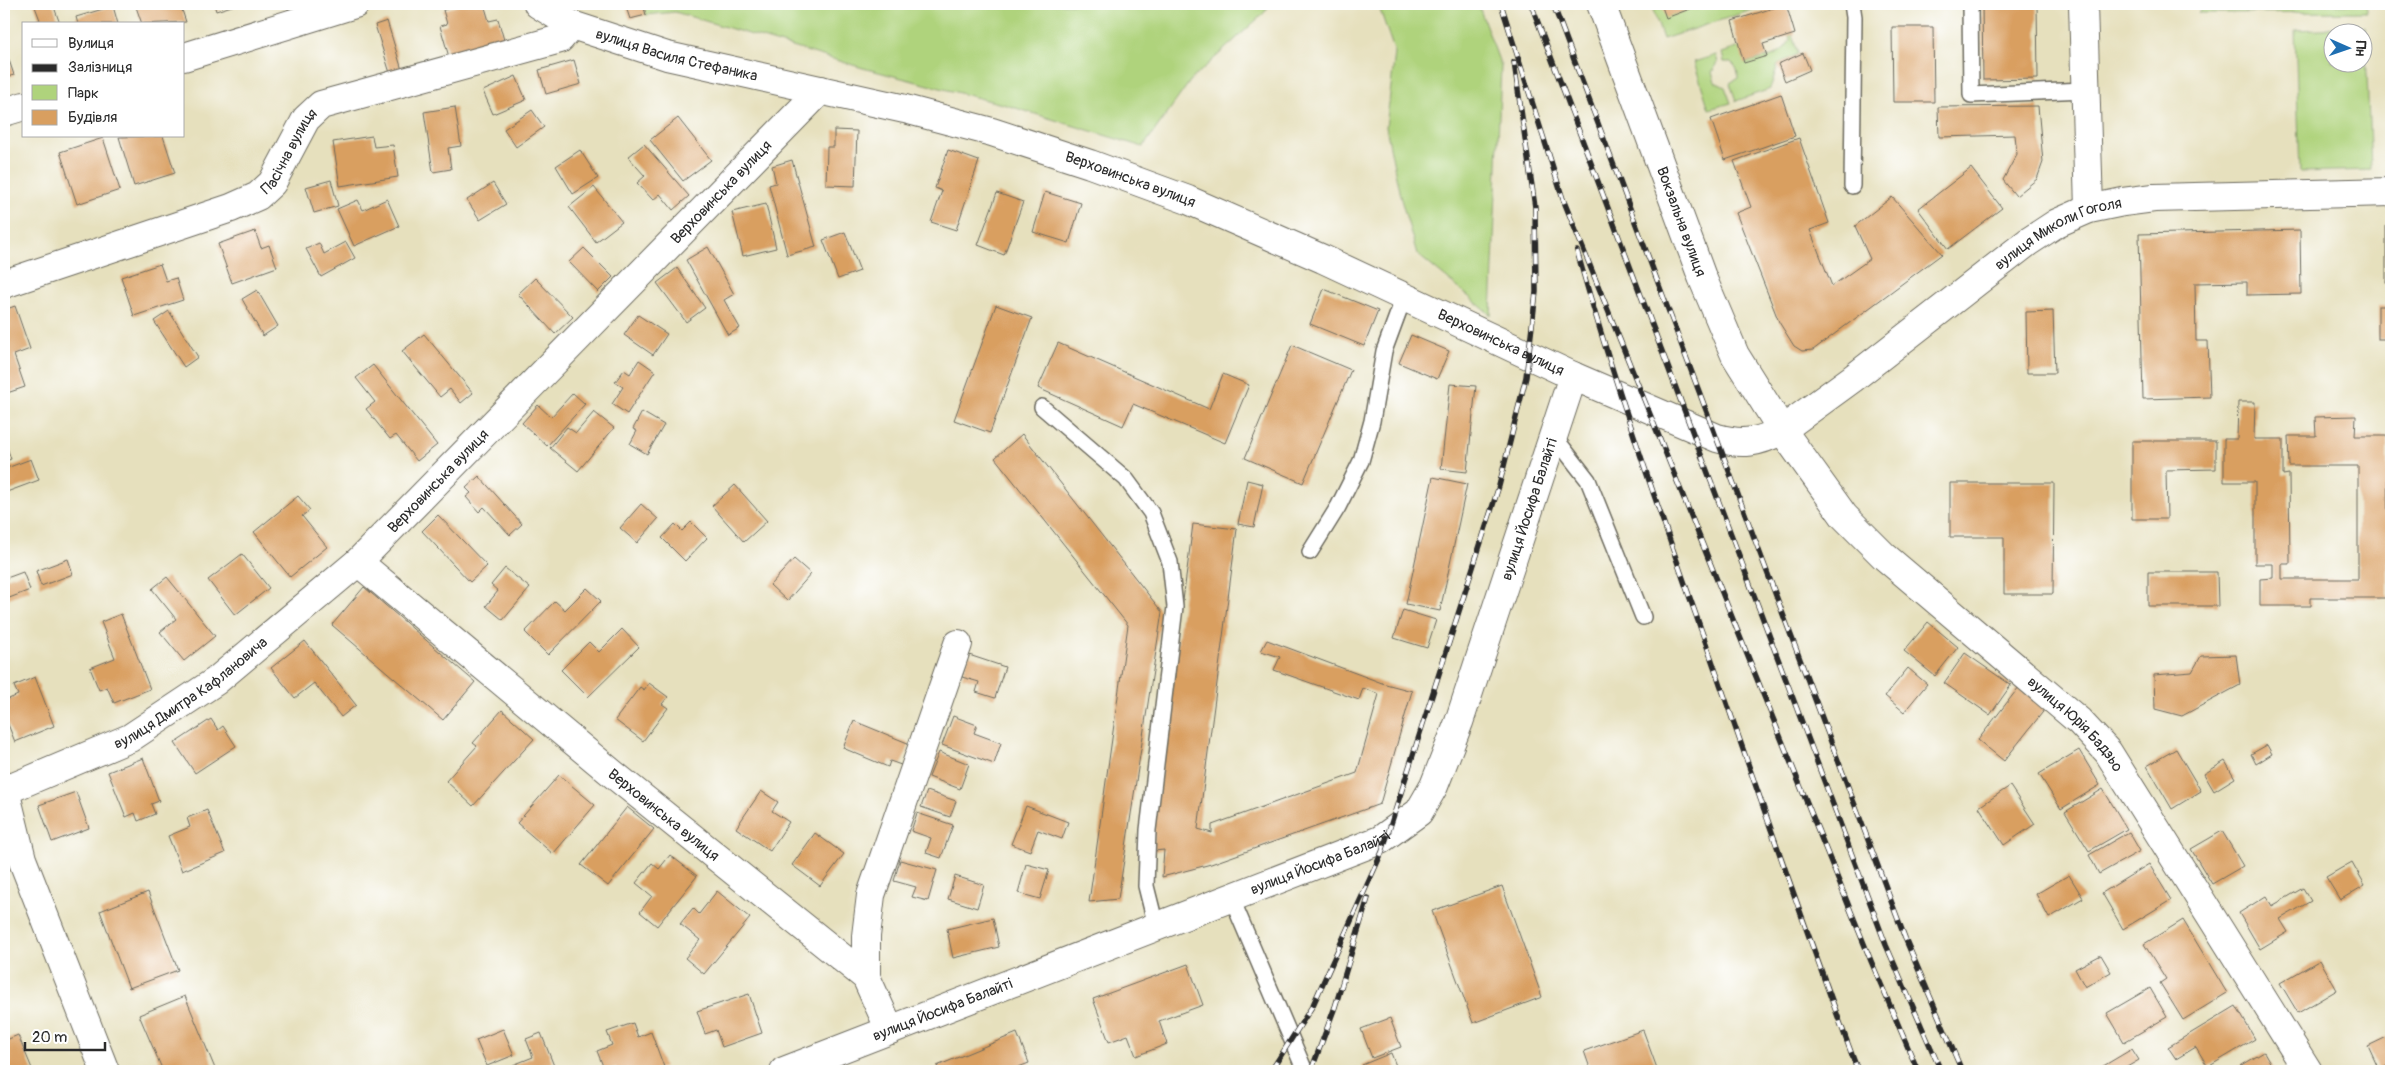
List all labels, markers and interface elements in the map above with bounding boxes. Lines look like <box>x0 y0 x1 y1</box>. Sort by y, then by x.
legend <box>22 22 185 138</box>
north arrow <box>2322 22 2372 72</box>
street label: вулиця Василя Стефаника <box>593 24 759 86</box>
text: Вулиця <box>68 34 114 53</box>
text: Пн <box>2352 40 2369 56</box>
text: Залізниця <box>68 58 132 77</box>
text: Парк <box>68 84 99 103</box>
street label: Пасічна вулиця <box>257 104 321 199</box>
text: Будівля <box>68 108 117 127</box>
street label: Верховинська вулиця <box>667 136 776 248</box>
street label: Верховинська вулиця <box>1063 148 1199 212</box>
street label: Вокзальна вулиця <box>1652 164 1710 279</box>
street label: вулиця Миколи Гоголя <box>1991 194 2123 274</box>
street label: Верховинська вулиця <box>1434 305 1567 380</box>
street label: Верховинська вулиця <box>384 425 493 537</box>
street label: вулиця Йосифа Балайті <box>1497 435 1562 583</box>
street label: вулиця Дмитра Кафлановича <box>111 633 272 754</box>
street label: вулиця Юрія Бадзьо <box>2023 672 2127 775</box>
street label: Верховинська вулиця <box>604 765 723 866</box>
street label: вулиця Йосифа Балайті <box>1248 827 1394 899</box>
street label: вулиця Йосифа Балайті <box>870 974 1016 1046</box>
scale bar <box>25 1020 105 1052</box>
text: 20 m <box>32 1028 67 1047</box>

